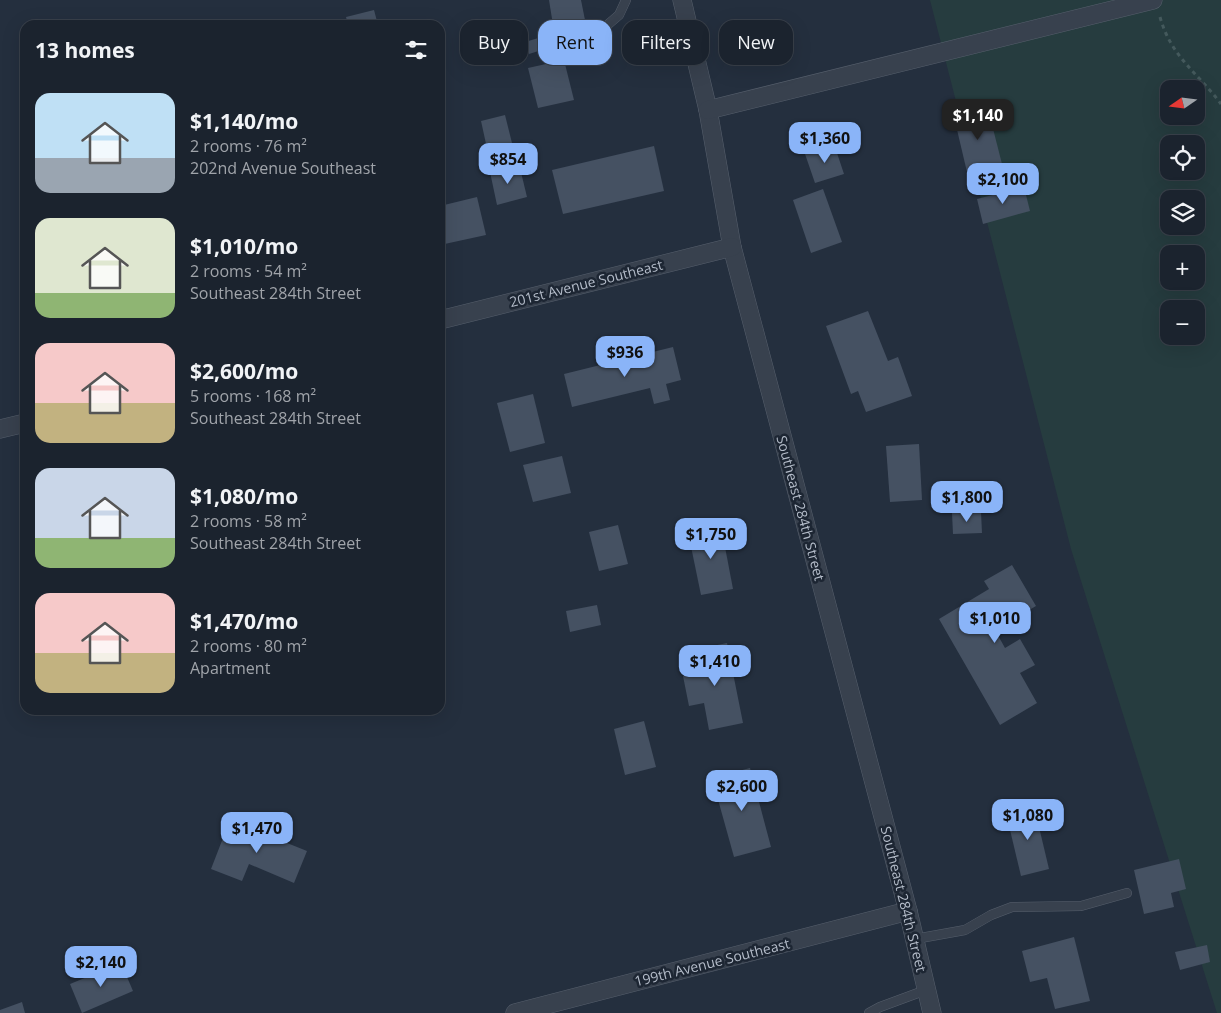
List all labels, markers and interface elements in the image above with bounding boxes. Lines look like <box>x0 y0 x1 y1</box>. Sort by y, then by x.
chip: Buy <box>460 20 528 65</box>
chip: Rent <box>538 20 612 65</box>
chip: Filters <box>622 20 709 65</box>
chip: New <box>719 20 793 65</box>
text: 13 homes <box>35 36 135 64</box>
icon: filters <box>402 36 430 64</box>
north arrow <box>1160 80 1205 125</box>
map controls <box>1160 80 1205 345</box>
pin: $1,140 <box>937 98 1019 141</box>
text: $1,140 <box>953 104 1003 126</box>
text: $1,140/mo <box>190 107 298 135</box>
icon: home <box>75 113 135 173</box>
pin: $1,360 <box>784 121 866 164</box>
text: $1,360 <box>800 127 850 149</box>
text: 2 rooms · 76 m² <box>190 135 307 157</box>
button: locate <box>1160 135 1205 180</box>
pin: $854 <box>478 142 538 185</box>
text: $854 <box>490 148 526 170</box>
text: 202nd Avenue Southeast <box>190 157 376 179</box>
pin: $2,100 <box>962 162 1044 205</box>
text: $2,100 <box>978 168 1028 190</box>
button: layers <box>1160 190 1205 235</box>
text: $1,010/mo <box>190 232 298 260</box>
icon: home <box>75 238 135 298</box>
button: + <box>1160 245 1205 290</box>
street label: 201st Avenue Southeast <box>507 255 665 311</box>
text: 2 rooms · 54 m² <box>190 260 307 282</box>
text: Southeast 284th Street <box>190 282 361 304</box>
button: − <box>1160 300 1205 345</box>
pin: $936 <box>595 336 655 378</box>
text: $936 <box>607 341 643 363</box>
text: $2,600/mo <box>190 357 298 385</box>
icon: home <box>75 363 135 423</box>
text: 5 rooms · 168 m² <box>190 385 316 407</box>
text: Southeast 284th Street <box>190 407 361 429</box>
street label: Southeast 284th Street <box>772 433 830 583</box>
pin: $1,800 <box>926 480 1008 523</box>
text: $1,080/mo <box>190 482 298 510</box>
text: $1,800 <box>942 486 992 508</box>
icon: home <box>75 488 135 548</box>
text: 2 rooms · 58 m² <box>190 510 307 532</box>
pin: $1,750 <box>670 518 752 560</box>
text: $1,750 <box>686 523 736 545</box>
text: Southeast 284th Street <box>190 532 361 554</box>
pin: $1,010 <box>954 602 1036 644</box>
text: $1,470/mo <box>190 607 298 635</box>
text: $1,010 <box>970 607 1020 629</box>
icon: home <box>75 613 135 673</box>
text: 2 rooms · 80 m² <box>190 635 307 657</box>
pin: $1,410 <box>674 644 756 687</box>
text: $1,410 <box>690 650 740 672</box>
text: Apartment <box>190 657 270 679</box>
pin: $2,600 <box>701 770 783 812</box>
text: $2,600 <box>717 775 767 797</box>
pin: $1,080 <box>987 798 1069 841</box>
text: $1,080 <box>1003 804 1053 826</box>
pin: $1,470 <box>216 812 298 854</box>
text: $1,470 <box>232 817 282 839</box>
street label: Southeast 284th Street <box>877 824 931 974</box>
street label: 199th Avenue Southeast <box>632 934 792 990</box>
pin: $2,140 <box>60 946 142 988</box>
text: $2,140 <box>76 951 126 973</box>

